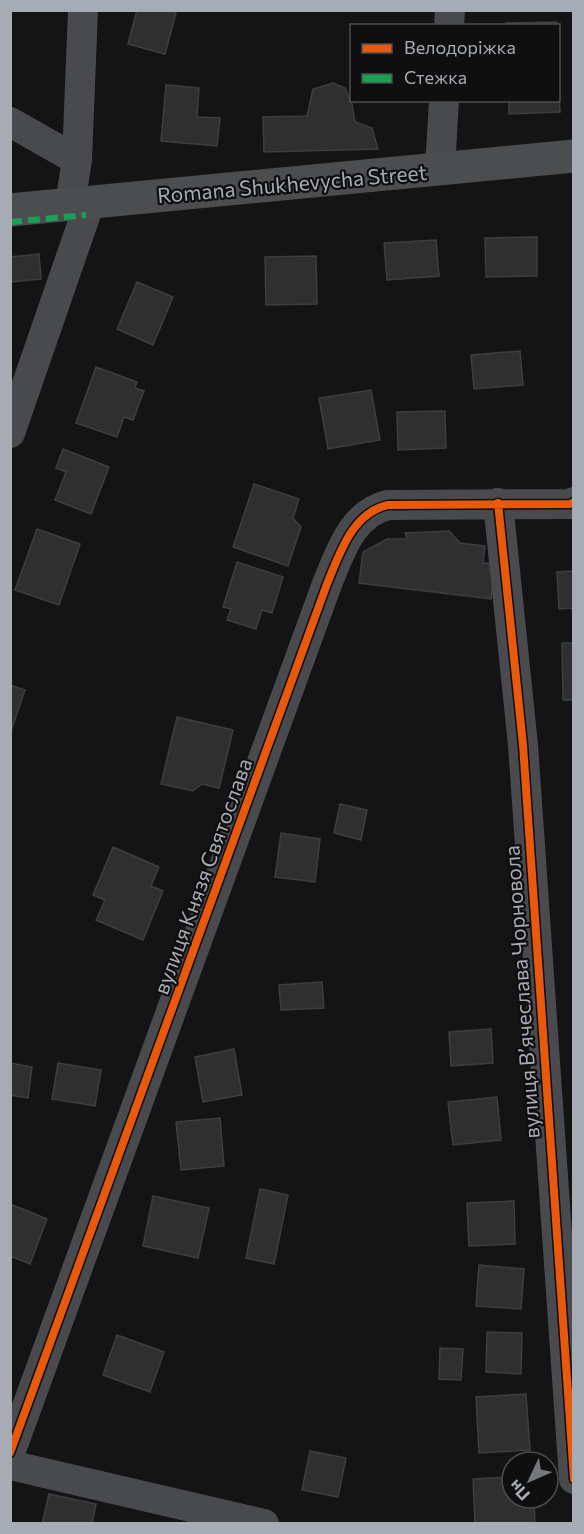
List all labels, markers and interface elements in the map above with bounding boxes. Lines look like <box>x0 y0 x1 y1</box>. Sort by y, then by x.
legend <box>350 24 560 102</box>
text: Велодоріжка <box>404 36 516 58</box>
text: Стежка <box>404 66 467 88</box>
street label: Romana Shukhevycha Street <box>156 159 428 207</box>
street label: вулиця Князя Святослава <box>148 755 256 997</box>
street label: вулиця Вʼячеслава Чорновола <box>498 845 544 1139</box>
north arrow <box>500 1450 560 1510</box>
text: Пн <box>505 1477 533 1505</box>

